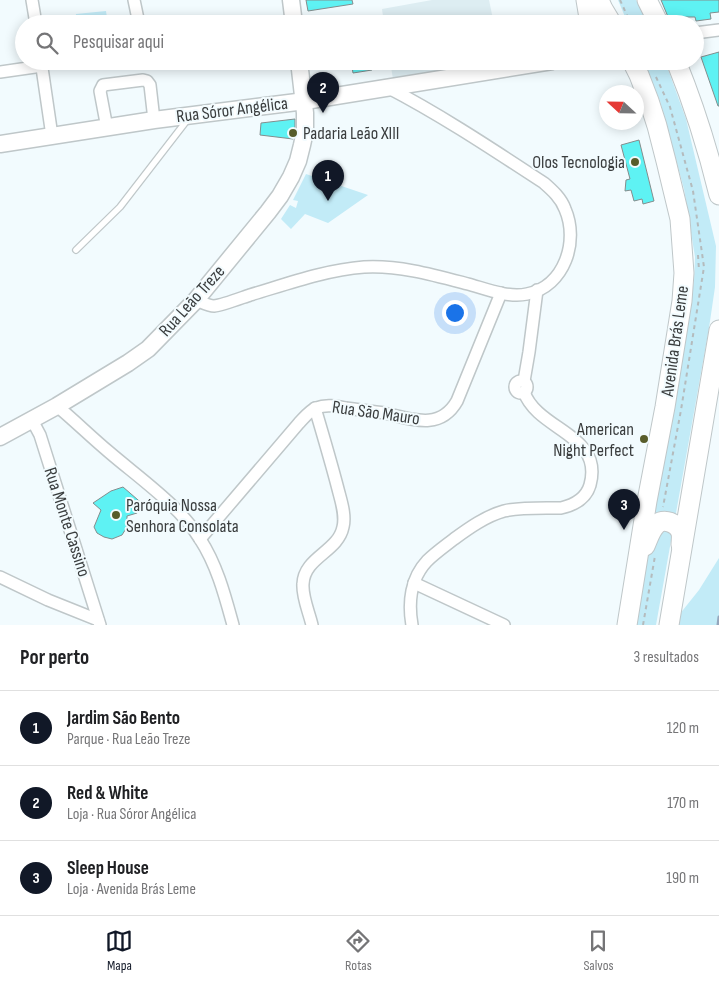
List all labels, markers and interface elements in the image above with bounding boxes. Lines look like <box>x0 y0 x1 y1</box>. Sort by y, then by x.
search box <box>15 15 704 70</box>
icon: search <box>33 29 61 57</box>
text: Pesquisar aqui <box>73 31 164 54</box>
pin: 2 <box>307 72 339 113</box>
north arrow <box>599 85 644 130</box>
street label: Rua Sóror Angélica <box>175 93 289 127</box>
place label: Padaria Leão XIII <box>303 123 400 144</box>
marker: Padaria Leão XIII <box>287 127 299 139</box>
place label: Olos Tecnologia <box>532 152 625 173</box>
marker: Olos Tecnologia <box>629 156 641 168</box>
pin: 1 <box>312 160 344 201</box>
street label: Rua Leão Treze <box>155 261 229 341</box>
street label: Avenida Brás Leme <box>657 284 693 399</box>
your location <box>442 300 468 326</box>
street label: Rua São Mauro <box>331 396 421 430</box>
place label: American Night Perfect <box>553 419 635 461</box>
marker: American Night Perfect <box>638 433 650 445</box>
street label: Rua Monte Cassino <box>39 465 95 579</box>
pin: 3 <box>608 489 640 530</box>
place label: Paróquia Nossa Senhora Consolata <box>126 495 239 537</box>
marker: Paróquia Nossa Senhora Consolata <box>110 509 122 521</box>
text: Por perto <box>20 645 89 670</box>
text: 3 resultados <box>634 648 699 667</box>
text: Jardim São Bento <box>67 707 180 730</box>
text: 1 <box>33 719 39 738</box>
text: 120 m <box>667 719 699 738</box>
text: Parque · Rua Leão Treze <box>67 730 190 749</box>
text: Red & White <box>67 782 148 805</box>
text: 2 <box>32 794 40 813</box>
text: 170 m <box>667 794 699 813</box>
text: Loja · Rua Sóror Angélica <box>67 805 196 824</box>
text: Sleep House <box>67 857 149 880</box>
text: 3 <box>32 869 40 888</box>
text: 190 m <box>666 869 699 888</box>
text: Loja · Avenida Brás Leme <box>67 880 196 899</box>
tab: Mapa <box>105 927 133 974</box>
tab: Rotas <box>344 927 372 974</box>
tab: Salvos <box>583 927 614 974</box>

